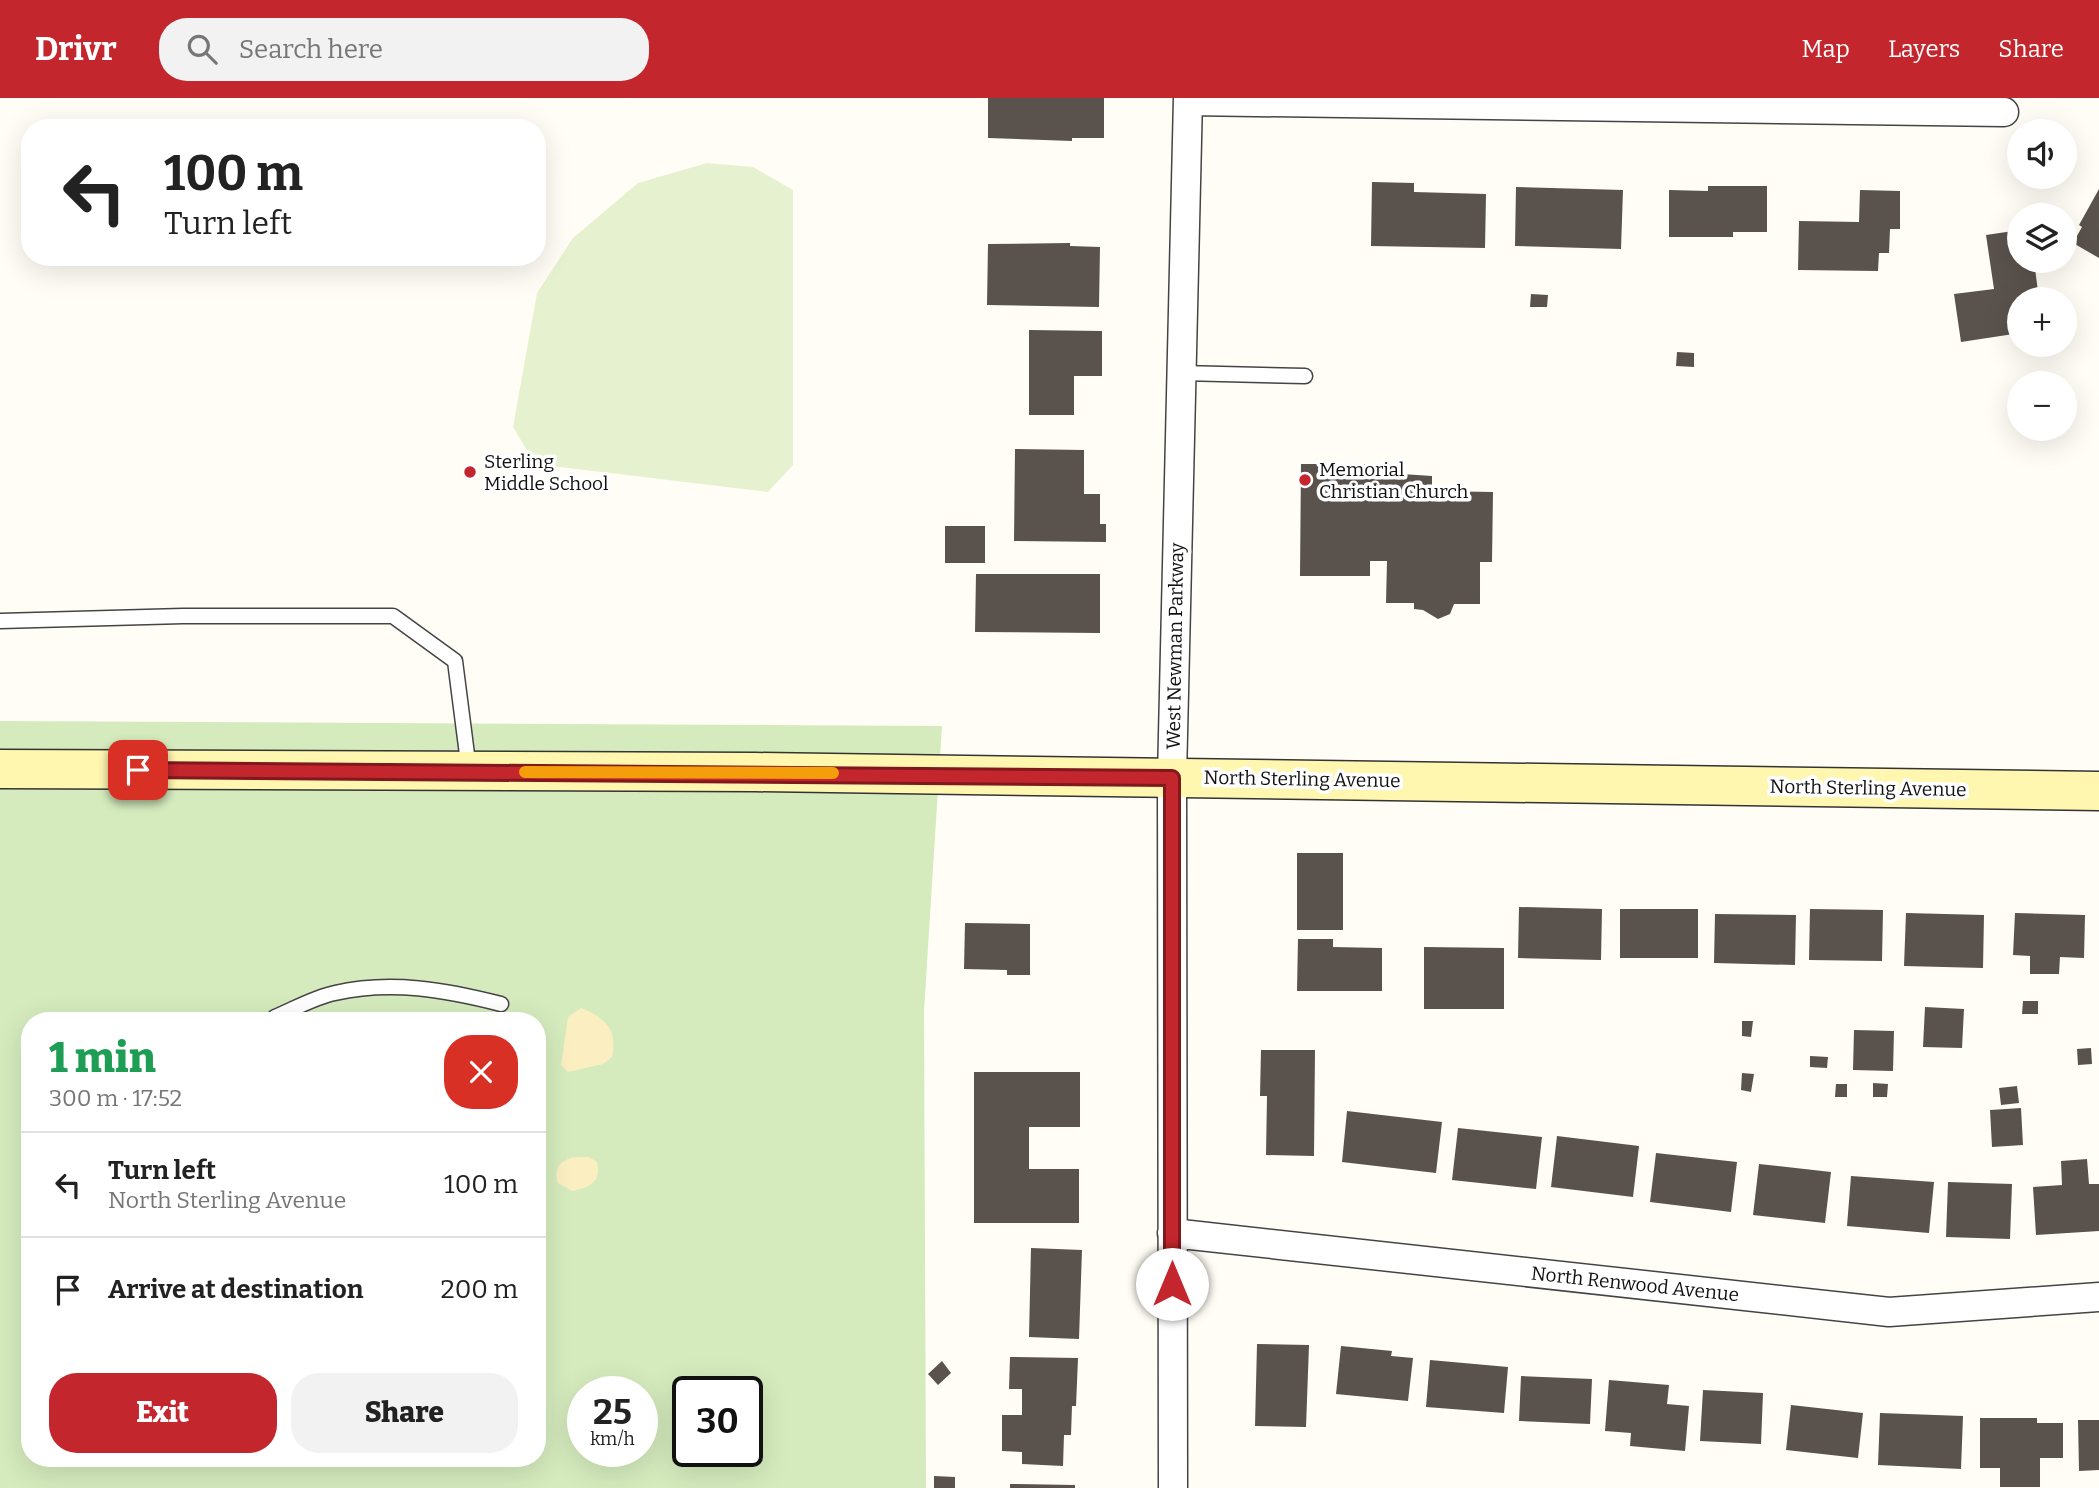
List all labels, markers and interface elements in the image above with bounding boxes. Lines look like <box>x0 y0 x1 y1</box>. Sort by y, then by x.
search box <box>159 18 649 81</box>
text: Drivr <box>35 29 117 69</box>
icon: search <box>183 30 221 68</box>
text: Search here <box>239 34 383 65</box>
text: Map <box>1802 35 1850 63</box>
text: Layers <box>1888 35 1960 63</box>
text: Share <box>1998 35 2064 63</box>
map controls <box>2007 119 2077 441</box>
button: sound <box>2007 119 2077 189</box>
text: 100 m <box>164 144 303 203</box>
icon: left <box>49 147 140 238</box>
button: layers <box>2007 203 2077 273</box>
text: Turn left <box>164 204 292 242</box>
button: + <box>2007 287 2077 357</box>
button: − <box>2007 371 2077 441</box>
place label: Sterling Middle School <box>484 450 608 495</box>
place label: Memorial Christian Church <box>1319 458 1469 503</box>
marker: Sterling Middle School <box>462 464 478 480</box>
marker: Memorial Christian Church <box>1297 472 1313 488</box>
street label: West Newman Parkway <box>1162 541 1188 750</box>
pin <box>108 740 168 800</box>
icon: arrive <box>119 751 157 789</box>
street label: North Sterling Avenue <box>1203 766 1401 792</box>
street label: North Sterling Avenue <box>1769 775 1967 801</box>
text: 1 min <box>49 1033 156 1083</box>
button: close <box>444 1035 518 1109</box>
text: 300 m · 17:52 <box>49 1084 182 1112</box>
text: Turn left <box>108 1155 216 1186</box>
icon: left <box>49 1166 87 1204</box>
text: 100 m <box>444 1169 518 1200</box>
text: North Sterling Avenue <box>108 1186 346 1214</box>
position arrow <box>1135 1247 1209 1321</box>
street label: North Renwood Avenue <box>1530 1262 1740 1306</box>
icon: arrive <box>49 1271 87 1309</box>
text: Arrive at destination <box>108 1274 363 1305</box>
text: 200 m <box>441 1274 518 1305</box>
button: Exit <box>49 1373 277 1453</box>
button: Share <box>291 1373 518 1453</box>
speed limit sign: 30 <box>672 1376 763 1467</box>
text: 25 <box>593 1391 632 1433</box>
text: km/h <box>590 1428 635 1450</box>

